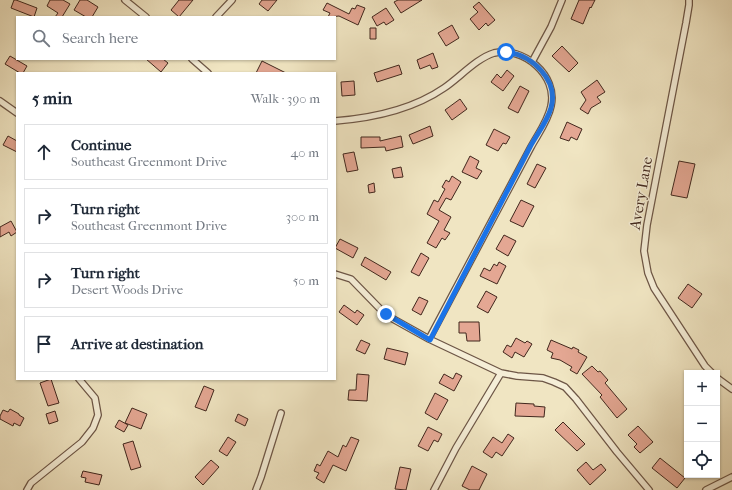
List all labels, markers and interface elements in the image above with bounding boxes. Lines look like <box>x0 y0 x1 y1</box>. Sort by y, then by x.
search box <box>16 16 336 60</box>
icon: search <box>30 27 52 49</box>
text: Search here <box>62 29 138 47</box>
route start <box>497 43 515 61</box>
text: 5 min <box>32 88 72 108</box>
text: Walk · 390 m <box>251 91 320 106</box>
text: Continue <box>71 136 131 154</box>
icon: ahead <box>33 141 55 163</box>
text: 40 m <box>291 145 319 160</box>
text: Southeast Greenmont Drive <box>71 154 227 169</box>
street label: Avery Lane <box>626 155 656 232</box>
text: Turn right <box>71 200 140 218</box>
icon: right <box>33 205 55 227</box>
text: 300 m <box>286 209 319 224</box>
text: Southeast Greenmont Drive <box>71 218 227 233</box>
text: Turn right <box>71 264 140 282</box>
icon: right <box>33 269 55 291</box>
text: 50 m <box>293 273 319 288</box>
text: Desert Woods Drive <box>71 282 183 297</box>
route end <box>377 305 395 323</box>
icon: arrive <box>33 333 55 355</box>
text: Arrive at destination <box>71 335 203 353</box>
map controls <box>684 370 720 478</box>
button: + <box>684 370 720 406</box>
button: − <box>684 406 720 442</box>
button: locate <box>684 442 720 478</box>

